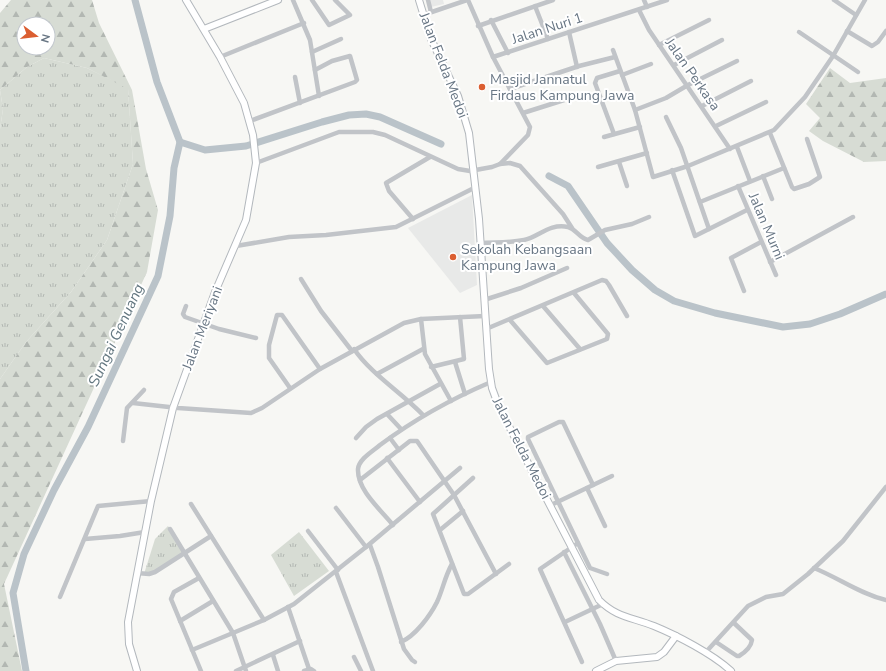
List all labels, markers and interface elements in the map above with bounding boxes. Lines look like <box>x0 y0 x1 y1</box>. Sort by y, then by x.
street label: Jalan Nuri 1 <box>508 8 585 49</box>
street label: Jalan Felda Medoi <box>414 9 472 121</box>
north arrow <box>16 16 56 56</box>
text: N <box>37 33 53 44</box>
street label: Jalan Perkasa <box>660 33 725 114</box>
place label: Masjid Jannatul Firdaus Kampung Jawa <box>490 70 634 105</box>
marker: Masjid Jannatul Firdaus Kampung Jawa <box>477 82 487 92</box>
street label: Jalan Murni <box>744 189 789 263</box>
place label: Sekolah Kebangsaan Kampung Jawa <box>461 240 592 275</box>
marker: Sekolah Kebangsaan Kampung Jawa <box>448 252 458 262</box>
water label: Sungai Genuang <box>83 280 149 390</box>
street label: Jalan Meriyani <box>177 283 227 374</box>
street label: Jalan Felda Medoi <box>487 393 555 502</box>

